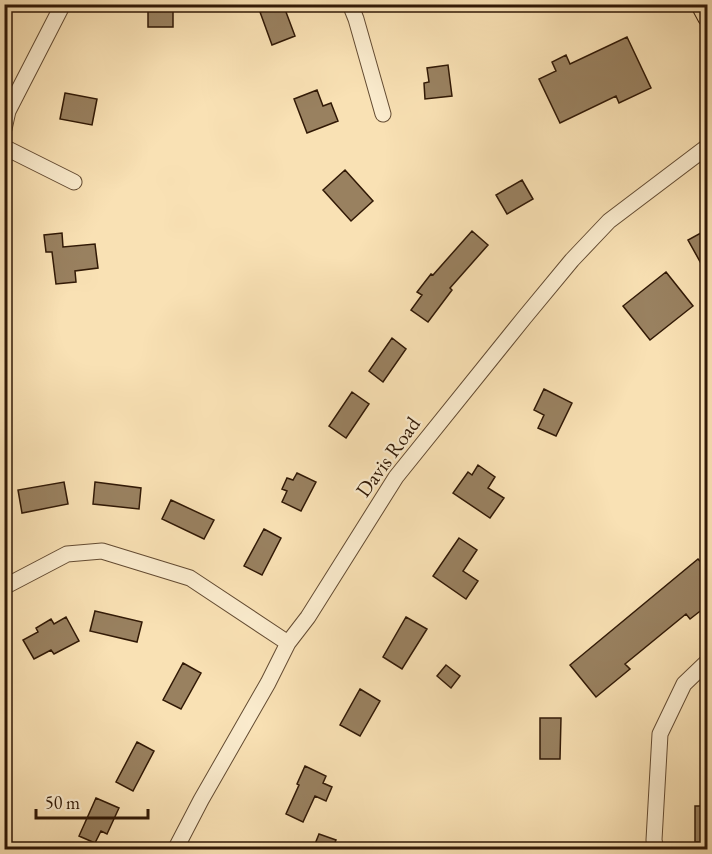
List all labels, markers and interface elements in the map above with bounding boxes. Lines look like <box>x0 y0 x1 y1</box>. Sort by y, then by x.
street label: Davis Road <box>349 411 426 502</box>
scale bar <box>36 782 148 820</box>
text: 50 m <box>45 791 80 814</box>

